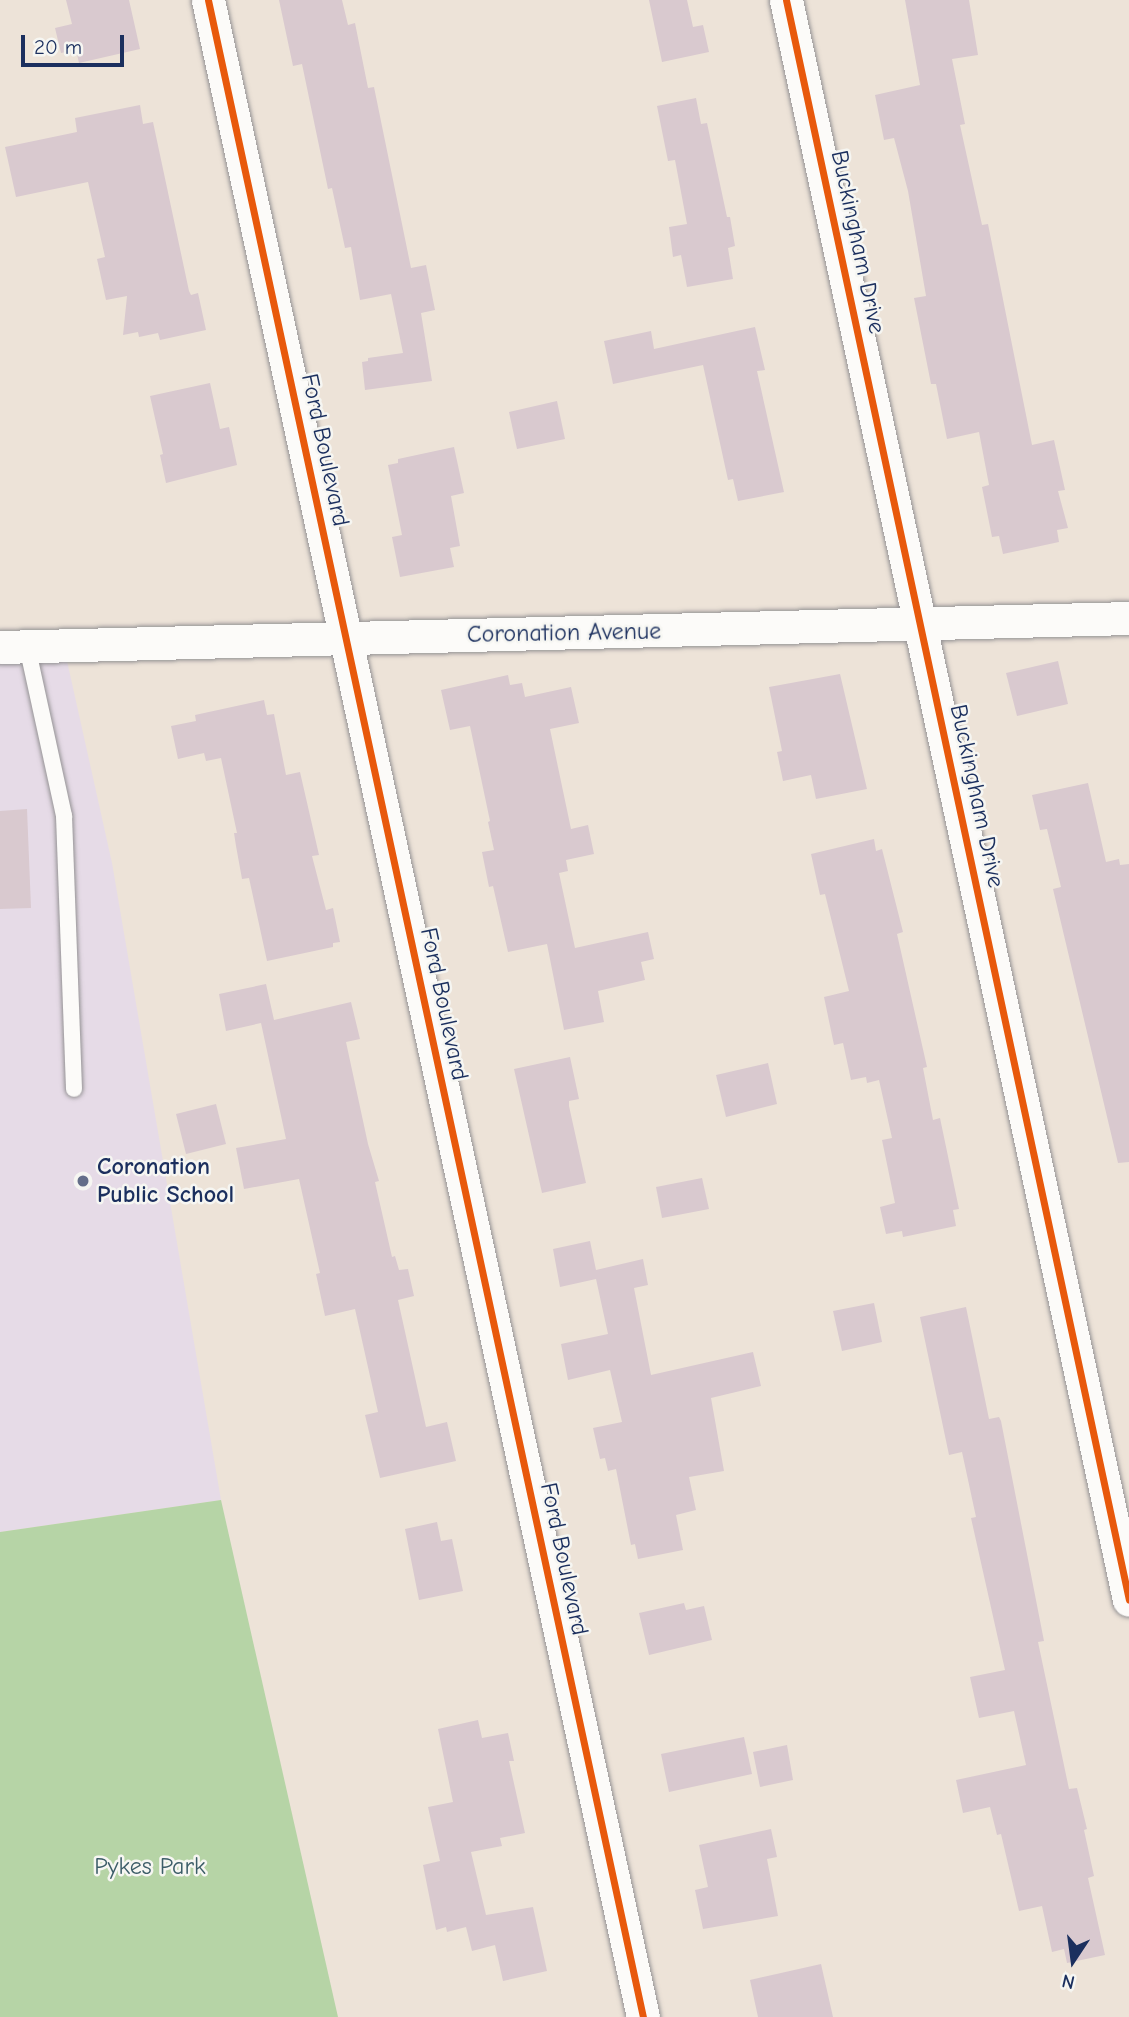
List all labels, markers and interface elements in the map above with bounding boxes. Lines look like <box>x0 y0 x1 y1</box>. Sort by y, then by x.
scale bar <box>24 21 128 65</box>
text: 20 m <box>34 35 82 59</box>
street label: Buckingham Drive <box>825 148 891 336</box>
street label: Ford Boulevard <box>295 371 355 529</box>
street label: Coronation Avenue <box>467 617 661 649</box>
street label: Buckingham Drive <box>944 702 1010 890</box>
street label: Ford Boulevard <box>414 925 474 1083</box>
place label: Coronation Public School <box>97 1153 234 1209</box>
marker: Coronation Public School <box>75 1173 91 1189</box>
street label: Ford Boulevard <box>534 1480 594 1638</box>
park label: Pykes Park <box>94 1853 206 1881</box>
north arrow <box>1038 1926 1108 1996</box>
text: N <box>1060 1969 1077 1994</box>

